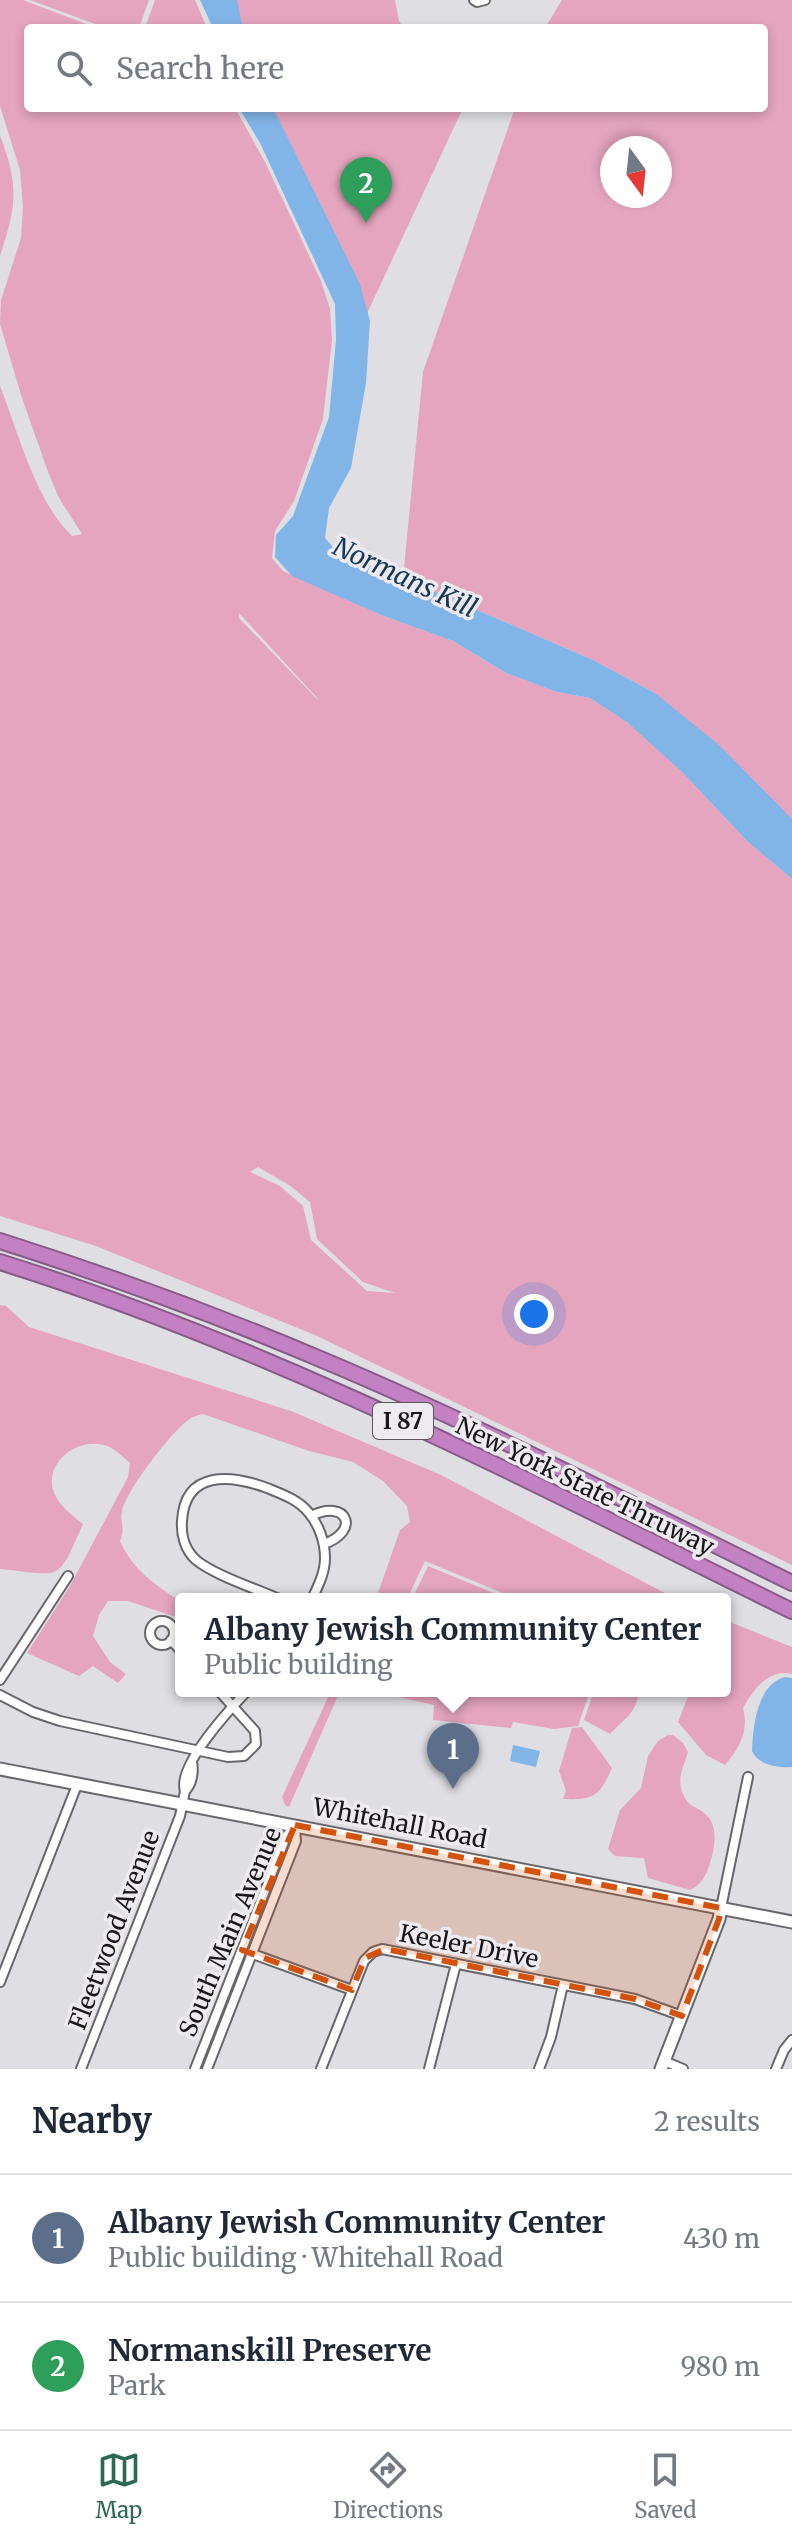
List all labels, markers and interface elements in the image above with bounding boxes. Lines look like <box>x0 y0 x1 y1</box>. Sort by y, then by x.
search box <box>24 24 768 112</box>
icon: search <box>52 46 96 90</box>
text: Search here <box>116 49 284 87</box>
north arrow <box>600 136 672 208</box>
pin: 2 <box>340 157 392 223</box>
water label: Normans Kill <box>328 529 482 625</box>
your location <box>514 1294 554 1334</box>
road number: I 87 <box>373 1403 433 1439</box>
street label: New York State Thruway <box>451 1410 719 1562</box>
popup <box>175 1593 731 1697</box>
text: Albany Jewish Community Center <box>204 1610 702 1648</box>
text: Public building <box>204 1648 393 1681</box>
pin: 1 <box>427 1723 479 1789</box>
street label: Whitehall Road <box>309 1791 490 1855</box>
street label: South Main Avenue <box>172 1823 288 2041</box>
street label: Fleetwood Avenue <box>62 1826 166 2034</box>
street label: Keeler Drive <box>397 1917 541 1975</box>
text: Nearby <box>32 2100 152 2142</box>
text: 2 results <box>654 2105 760 2138</box>
text: Albany Jewish Community Center <box>108 2203 606 2241</box>
text: 1 <box>52 2222 64 2255</box>
text: 430 m <box>683 2222 760 2255</box>
text: Public building · Whitehall Road <box>108 2241 503 2274</box>
text: Normanskill Preserve <box>108 2331 432 2369</box>
text: 2 <box>50 2350 66 2383</box>
text: 980 m <box>680 2350 760 2383</box>
text: Park <box>108 2369 166 2402</box>
tab: Map <box>95 2448 142 2524</box>
tab: Directions <box>333 2448 443 2524</box>
tab: Saved <box>634 2448 697 2524</box>

